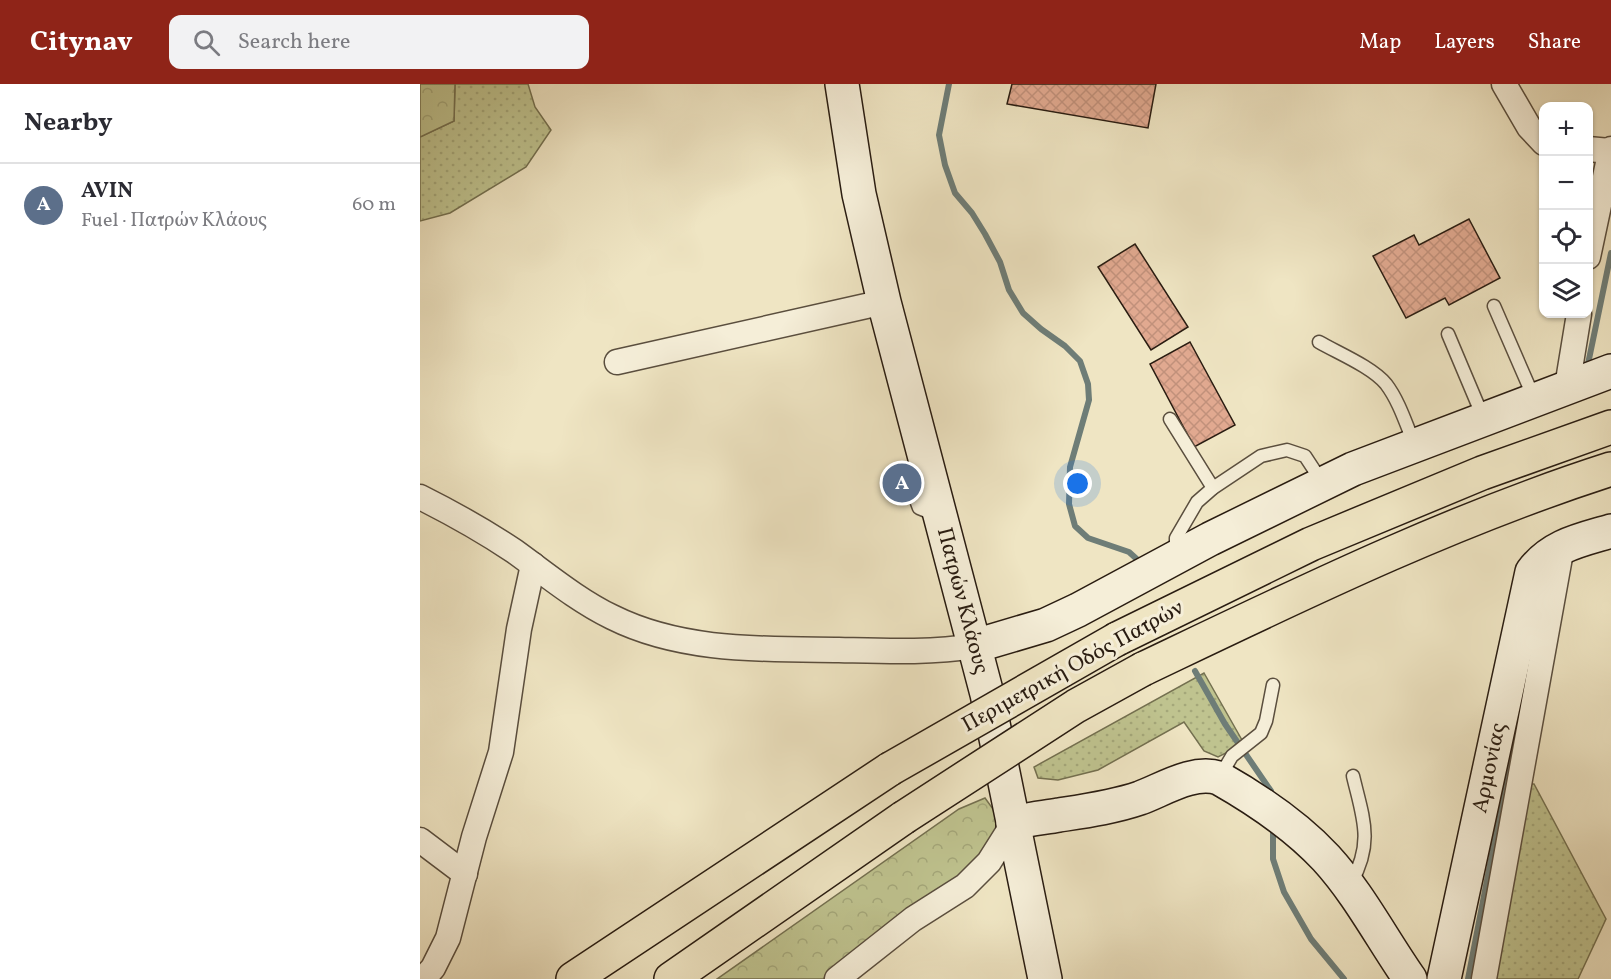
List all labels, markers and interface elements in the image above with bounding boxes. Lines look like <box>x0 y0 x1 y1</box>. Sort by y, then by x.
search box <box>169 15 589 69</box>
text: Citynav <box>30 23 133 62</box>
icon: search <box>190 26 223 59</box>
text: Search here <box>238 27 350 58</box>
text: Map <box>1359 28 1401 57</box>
text: Layers <box>1434 28 1495 57</box>
text: Share <box>1528 28 1581 57</box>
map controls <box>1539 102 1593 318</box>
button: + <box>1539 102 1593 156</box>
text: Nearby <box>24 105 113 141</box>
button: − <box>1539 156 1593 210</box>
text: AVIN <box>81 176 133 207</box>
text: A <box>36 191 51 219</box>
text: 60 m <box>352 191 396 219</box>
text: Fuel · Πατρών Κλάους <box>81 207 267 235</box>
button: locate <box>1539 210 1593 264</box>
button: layers <box>1539 264 1593 318</box>
pin: A <box>882 460 922 506</box>
your location <box>1063 469 1092 498</box>
street label: Πατρών Κλάους <box>928 524 997 677</box>
street label: Περιμετρική Οδός Πατρών <box>957 593 1190 741</box>
street label: Αρμονίας <box>1465 720 1515 816</box>

